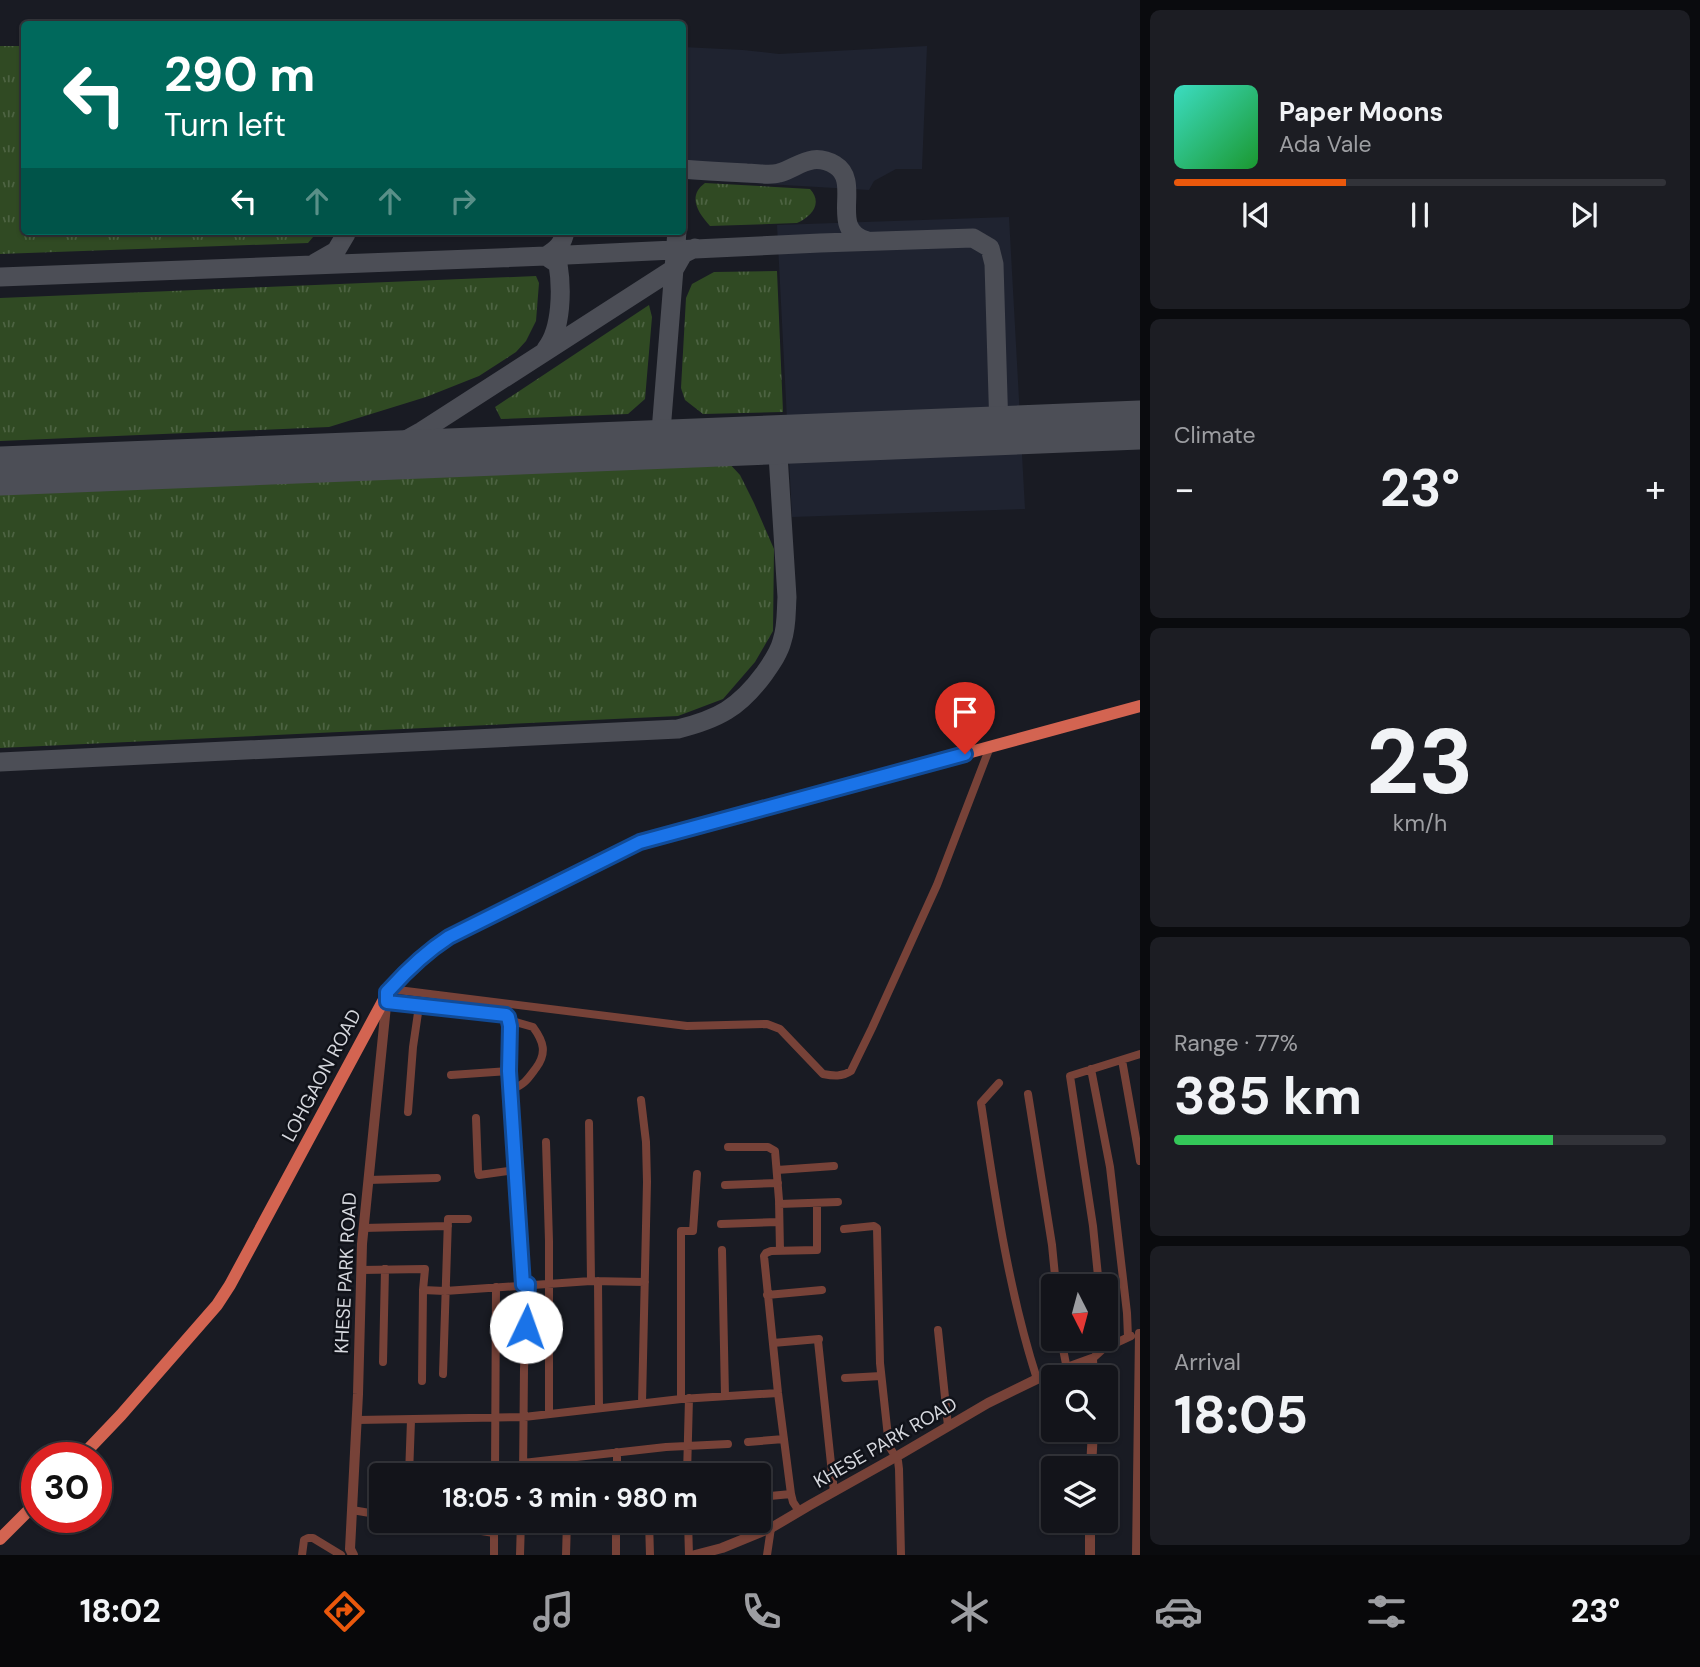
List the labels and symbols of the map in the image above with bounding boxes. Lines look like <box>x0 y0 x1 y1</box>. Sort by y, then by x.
pin <box>935 682 995 754</box>
street label: LOHGAON ROAD <box>276 1005 367 1146</box>
street label: KHESE PARK ROAD <box>329 1192 362 1354</box>
north arrow <box>1041 1274 1118 1351</box>
position arrow <box>489 1290 563 1364</box>
street label: KHESE PARK ROAD <box>809 1391 962 1494</box>
speed limit sign: 30 <box>21 1442 112 1533</box>

